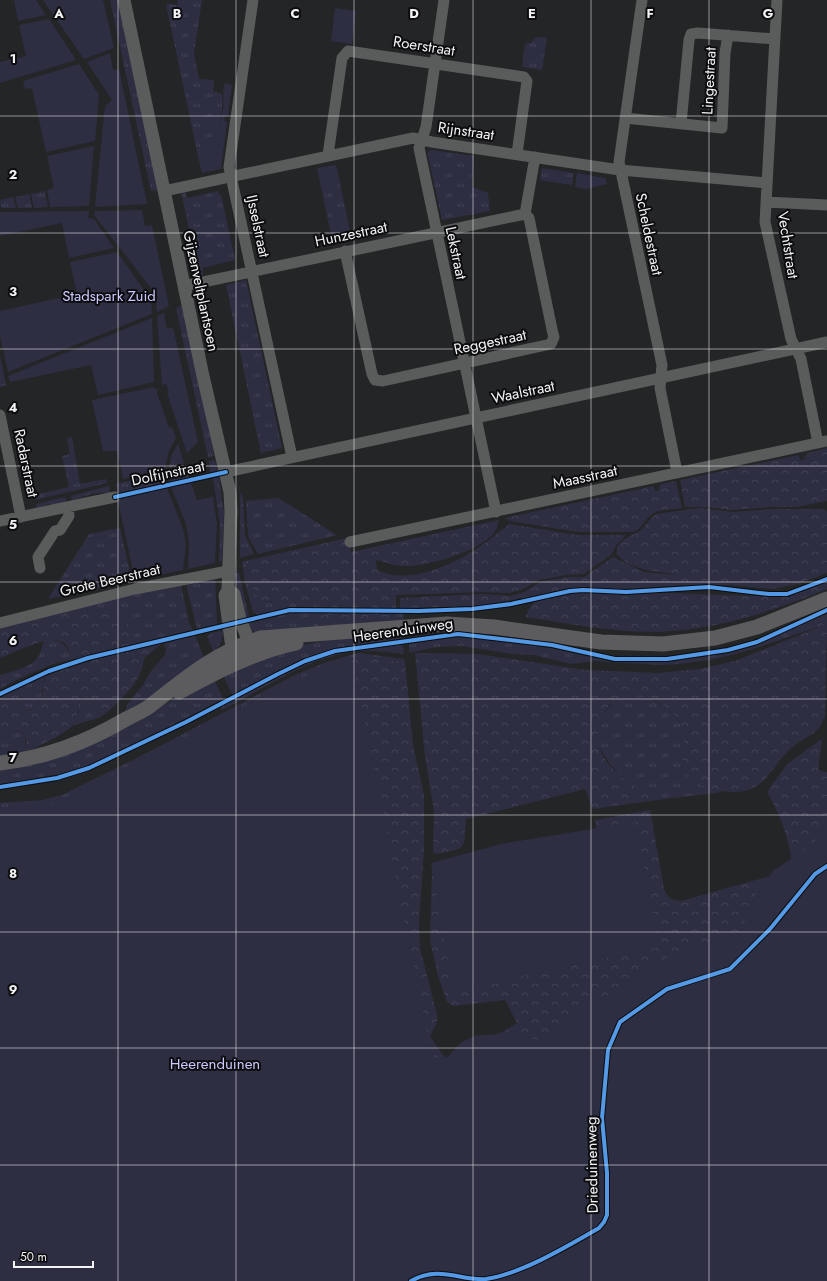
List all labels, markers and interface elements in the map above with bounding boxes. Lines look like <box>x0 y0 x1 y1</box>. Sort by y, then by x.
text: A <box>53 4 64 23</box>
text: B <box>173 4 182 23</box>
text: C <box>290 4 300 23</box>
text: D <box>409 4 419 23</box>
text: E <box>528 4 536 23</box>
text: F <box>646 4 654 23</box>
text: G <box>763 4 774 23</box>
street label: Roerstraat <box>392 30 457 62</box>
street label: Lingestraat <box>696 46 722 115</box>
text: 1 <box>10 49 16 68</box>
street label: Rijnstraat <box>436 116 496 146</box>
text: 2 <box>9 165 17 184</box>
street label: Scheldestraat <box>630 191 669 278</box>
street label: IJsselstraat <box>241 193 275 260</box>
street label: Vechtstraat <box>772 210 804 281</box>
street label: Hunzestraat <box>313 215 390 252</box>
street label: Lekstraat <box>440 224 472 282</box>
street label: Gijzenveltplantsoen <box>177 228 225 354</box>
text: 3 <box>9 282 17 301</box>
park label: Stadspark Zuid <box>62 285 156 307</box>
street label: Reggestraat <box>452 323 529 360</box>
street label: Waalstraat <box>489 375 557 409</box>
text: 4 <box>8 398 18 417</box>
street label: Radarstraat <box>8 427 44 500</box>
street label: Dolfijnstraat <box>129 454 207 492</box>
street label: Maasstraat <box>551 459 620 495</box>
text: 5 <box>9 515 17 534</box>
street label: Grote Beerstraat <box>58 558 163 602</box>
street label: Heerenduinweg <box>351 612 455 648</box>
text: 6 <box>9 631 18 650</box>
text: 7 <box>9 748 17 767</box>
text: 8 <box>9 864 17 883</box>
text: 9 <box>9 980 18 999</box>
park label: Heerenduinen <box>170 1053 260 1075</box>
street label: Drieduinenweg <box>580 1116 604 1214</box>
scale bar <box>14 1243 93 1269</box>
text: 50 m <box>20 1248 47 1266</box>

